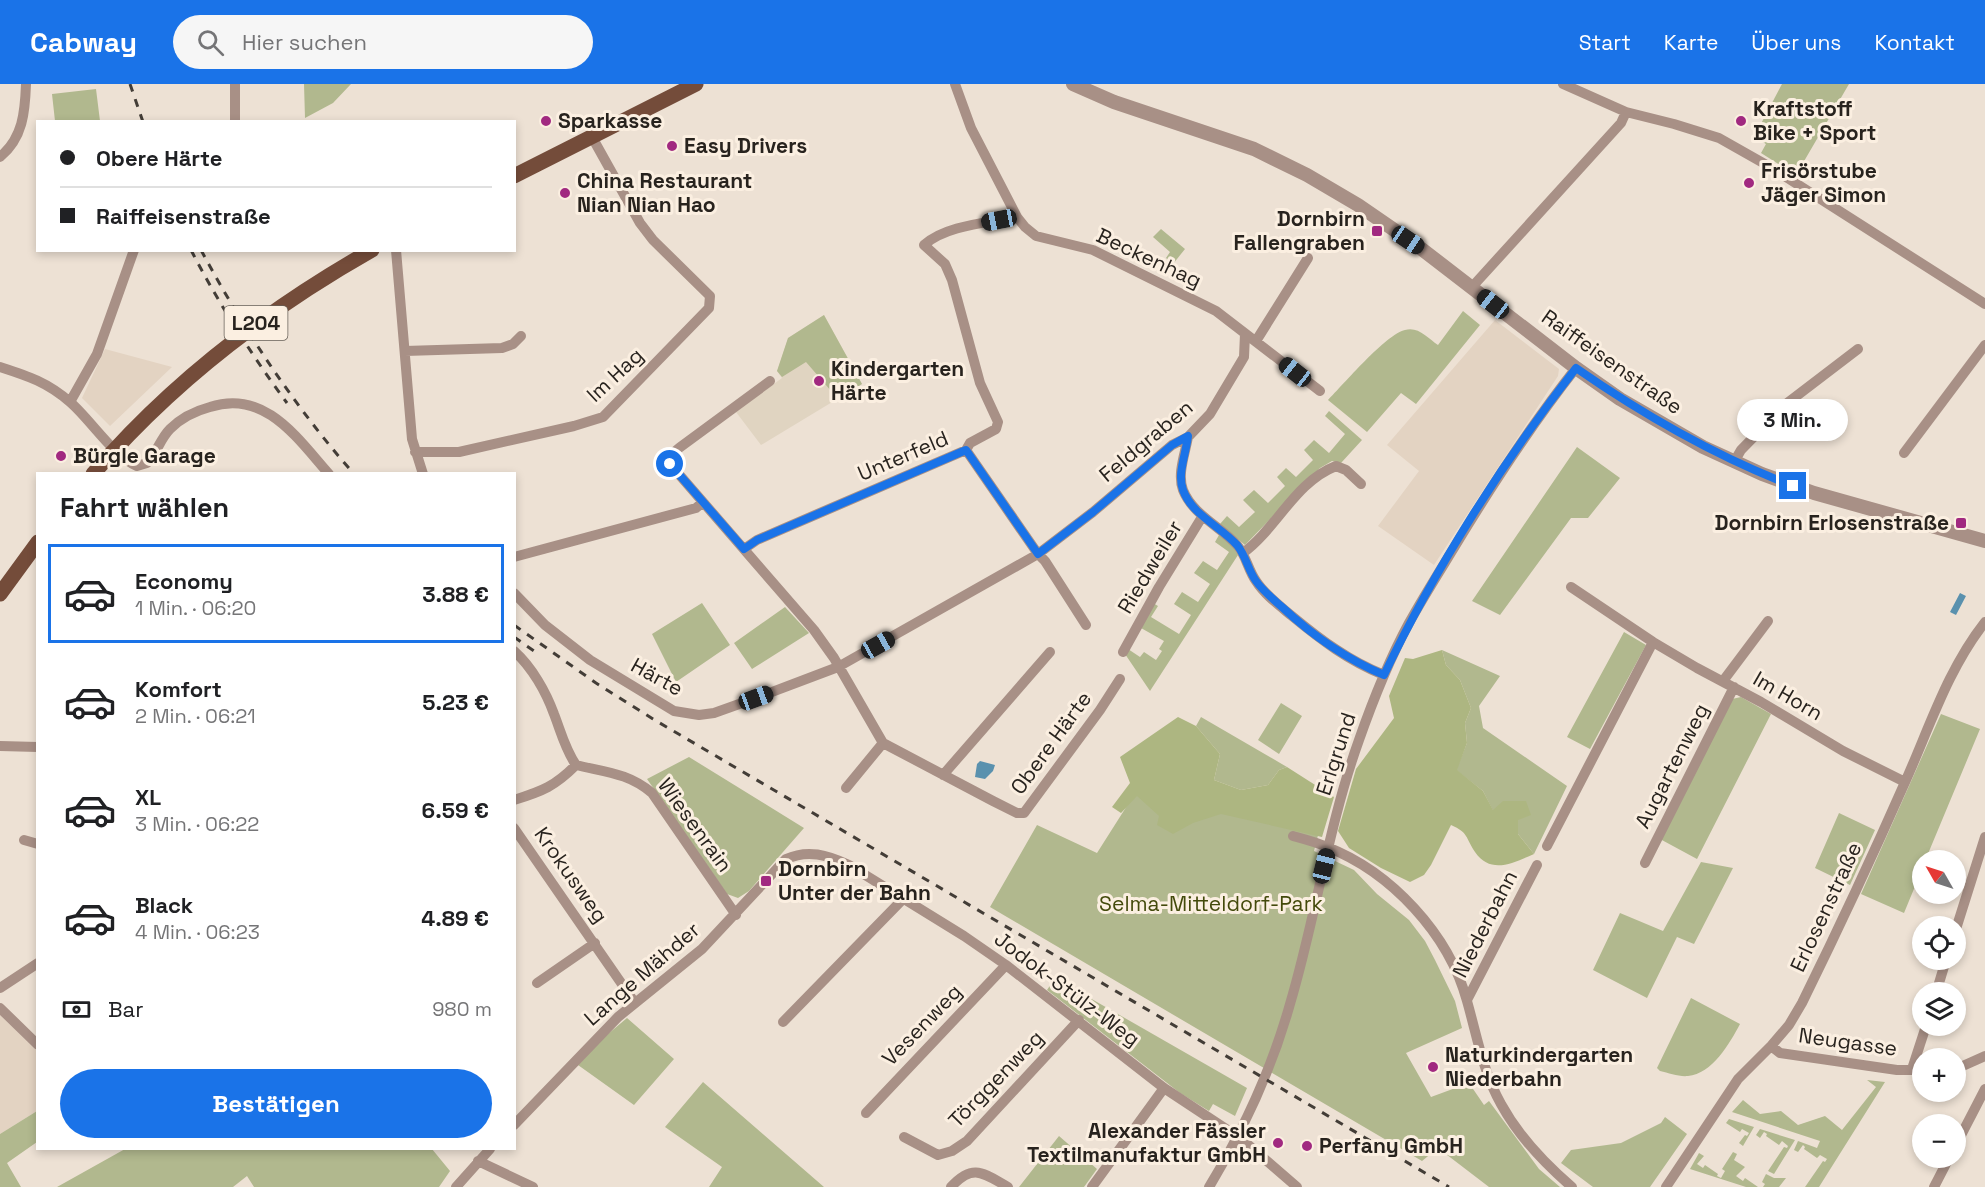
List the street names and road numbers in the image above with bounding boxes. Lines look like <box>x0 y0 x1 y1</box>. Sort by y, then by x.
street label: Beckenhag <box>1092 221 1206 294</box>
street label: Raiffeisenstraße <box>1537 303 1688 420</box>
road number: L204 <box>224 306 288 340</box>
street label: Im Hag <box>581 342 649 408</box>
street label: Feldgraben <box>1093 394 1198 488</box>
street label: Unterfeld <box>853 424 952 487</box>
street label: Riedweiler <box>1111 515 1188 618</box>
street label: Härte <box>626 651 688 702</box>
street label: Im Horn <box>1749 665 1828 726</box>
street label: Obere Härte <box>1004 686 1097 800</box>
street label: Augartenweg <box>1629 699 1715 833</box>
street label: Erlgrund <box>1309 709 1362 799</box>
street label: Wiesenrain <box>652 772 739 877</box>
street label: Krokusweg <box>529 822 614 928</box>
street label: Erlosenstraße <box>1784 838 1867 976</box>
street label: Niederbahn <box>1446 866 1523 982</box>
street label: Lange Mähder <box>578 916 705 1031</box>
street label: Jodok-Stülz-Weg <box>989 925 1146 1052</box>
street label: Vesenweg <box>876 978 967 1071</box>
street label: Neugasse <box>1797 1021 1899 1062</box>
street label: Törggenweg <box>942 1024 1049 1133</box>

